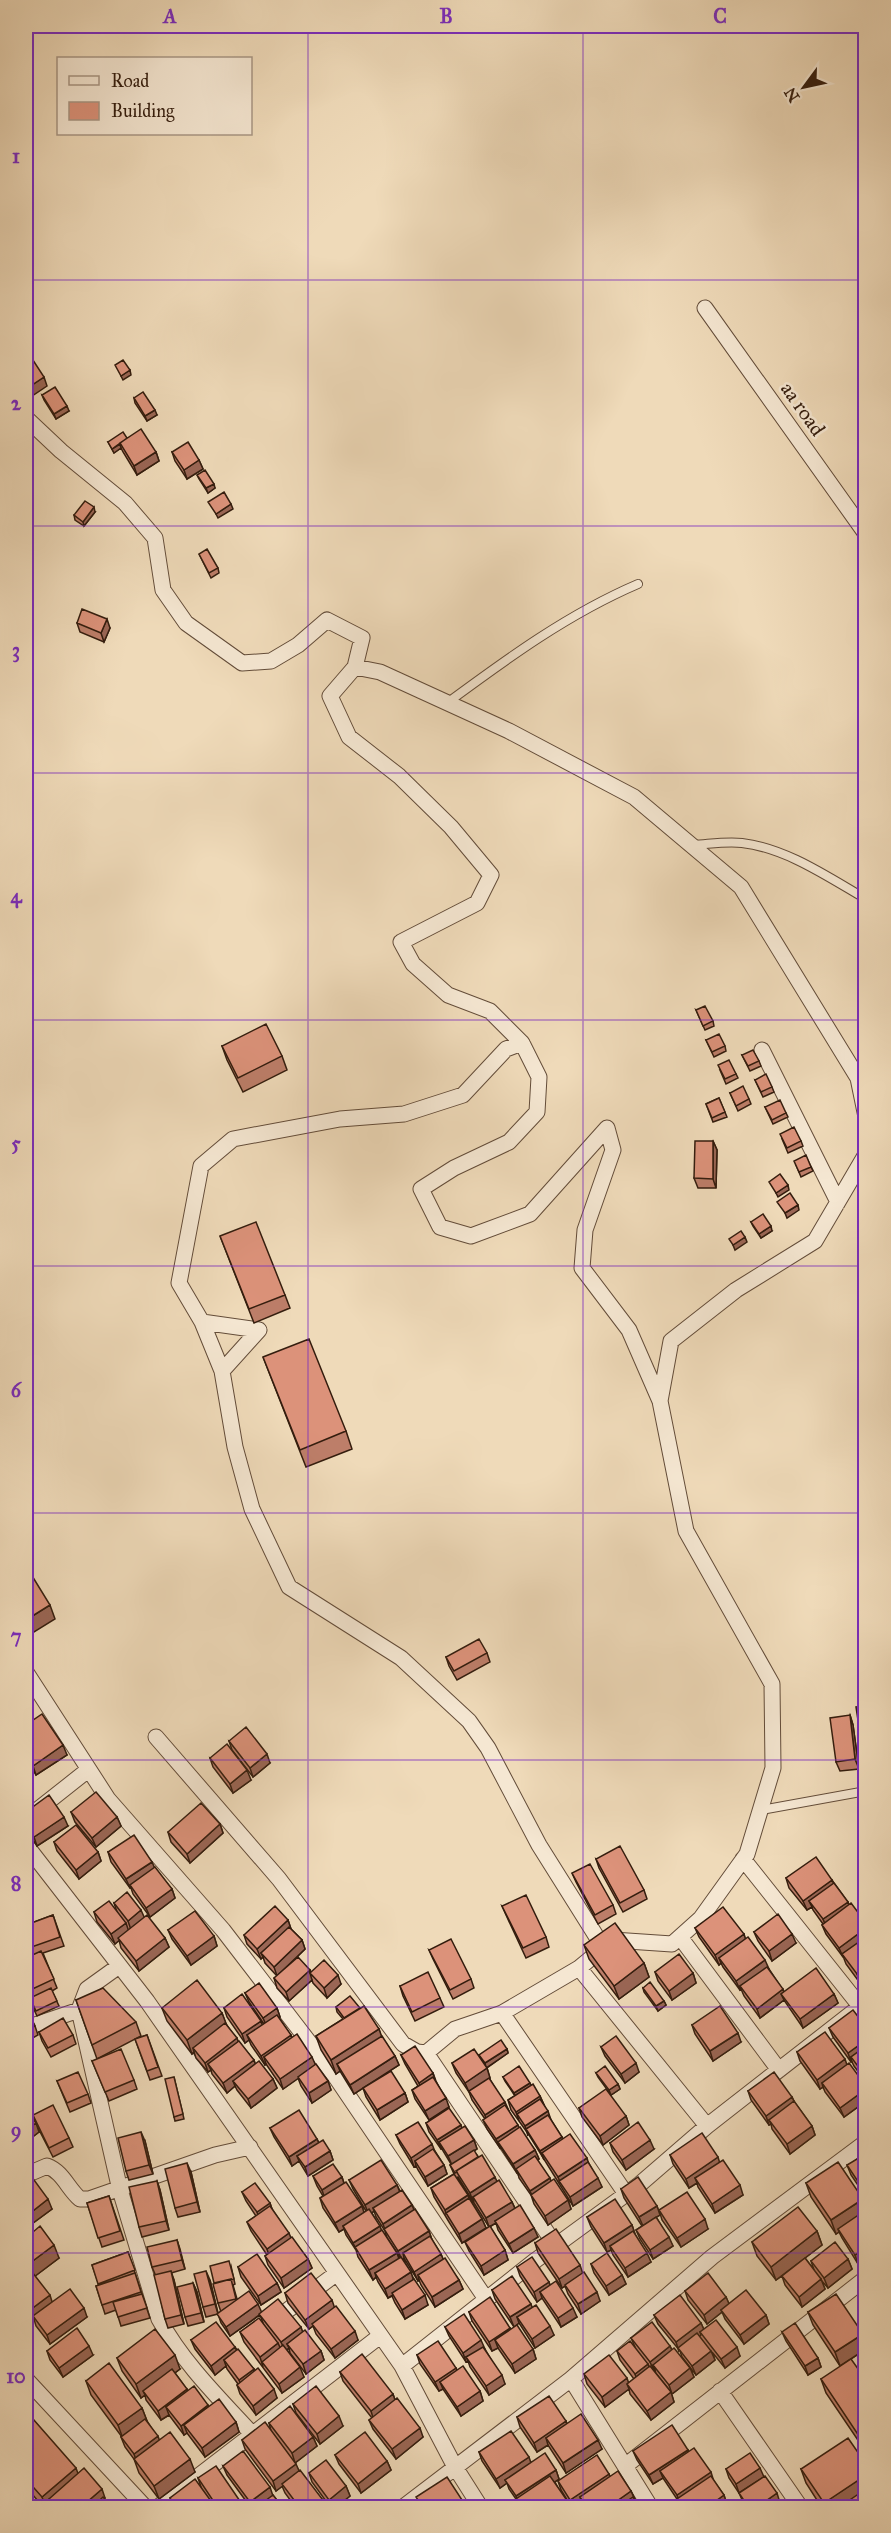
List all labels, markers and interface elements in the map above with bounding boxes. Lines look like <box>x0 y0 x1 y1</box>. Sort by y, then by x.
text: A <box>161 4 177 28</box>
text: B <box>439 4 453 28</box>
text: C <box>713 4 727 28</box>
legend <box>57 57 252 135</box>
north arrow <box>774 57 834 117</box>
text: Road <box>111 70 149 92</box>
text: N <box>780 84 804 106</box>
text: Building <box>111 100 175 123</box>
text: 1 <box>12 144 20 168</box>
street label: aa road <box>775 377 831 441</box>
text: 2 <box>11 391 22 415</box>
text: 3 <box>12 638 20 663</box>
text: 4 <box>10 884 22 909</box>
text: 5 <box>11 1131 21 1155</box>
text: 6 <box>11 1378 23 1402</box>
text: 7 <box>11 1624 22 1648</box>
text: 8 <box>11 1871 21 1895</box>
text: 9 <box>11 2118 21 2143</box>
text: 10 <box>6 2364 26 2388</box>

